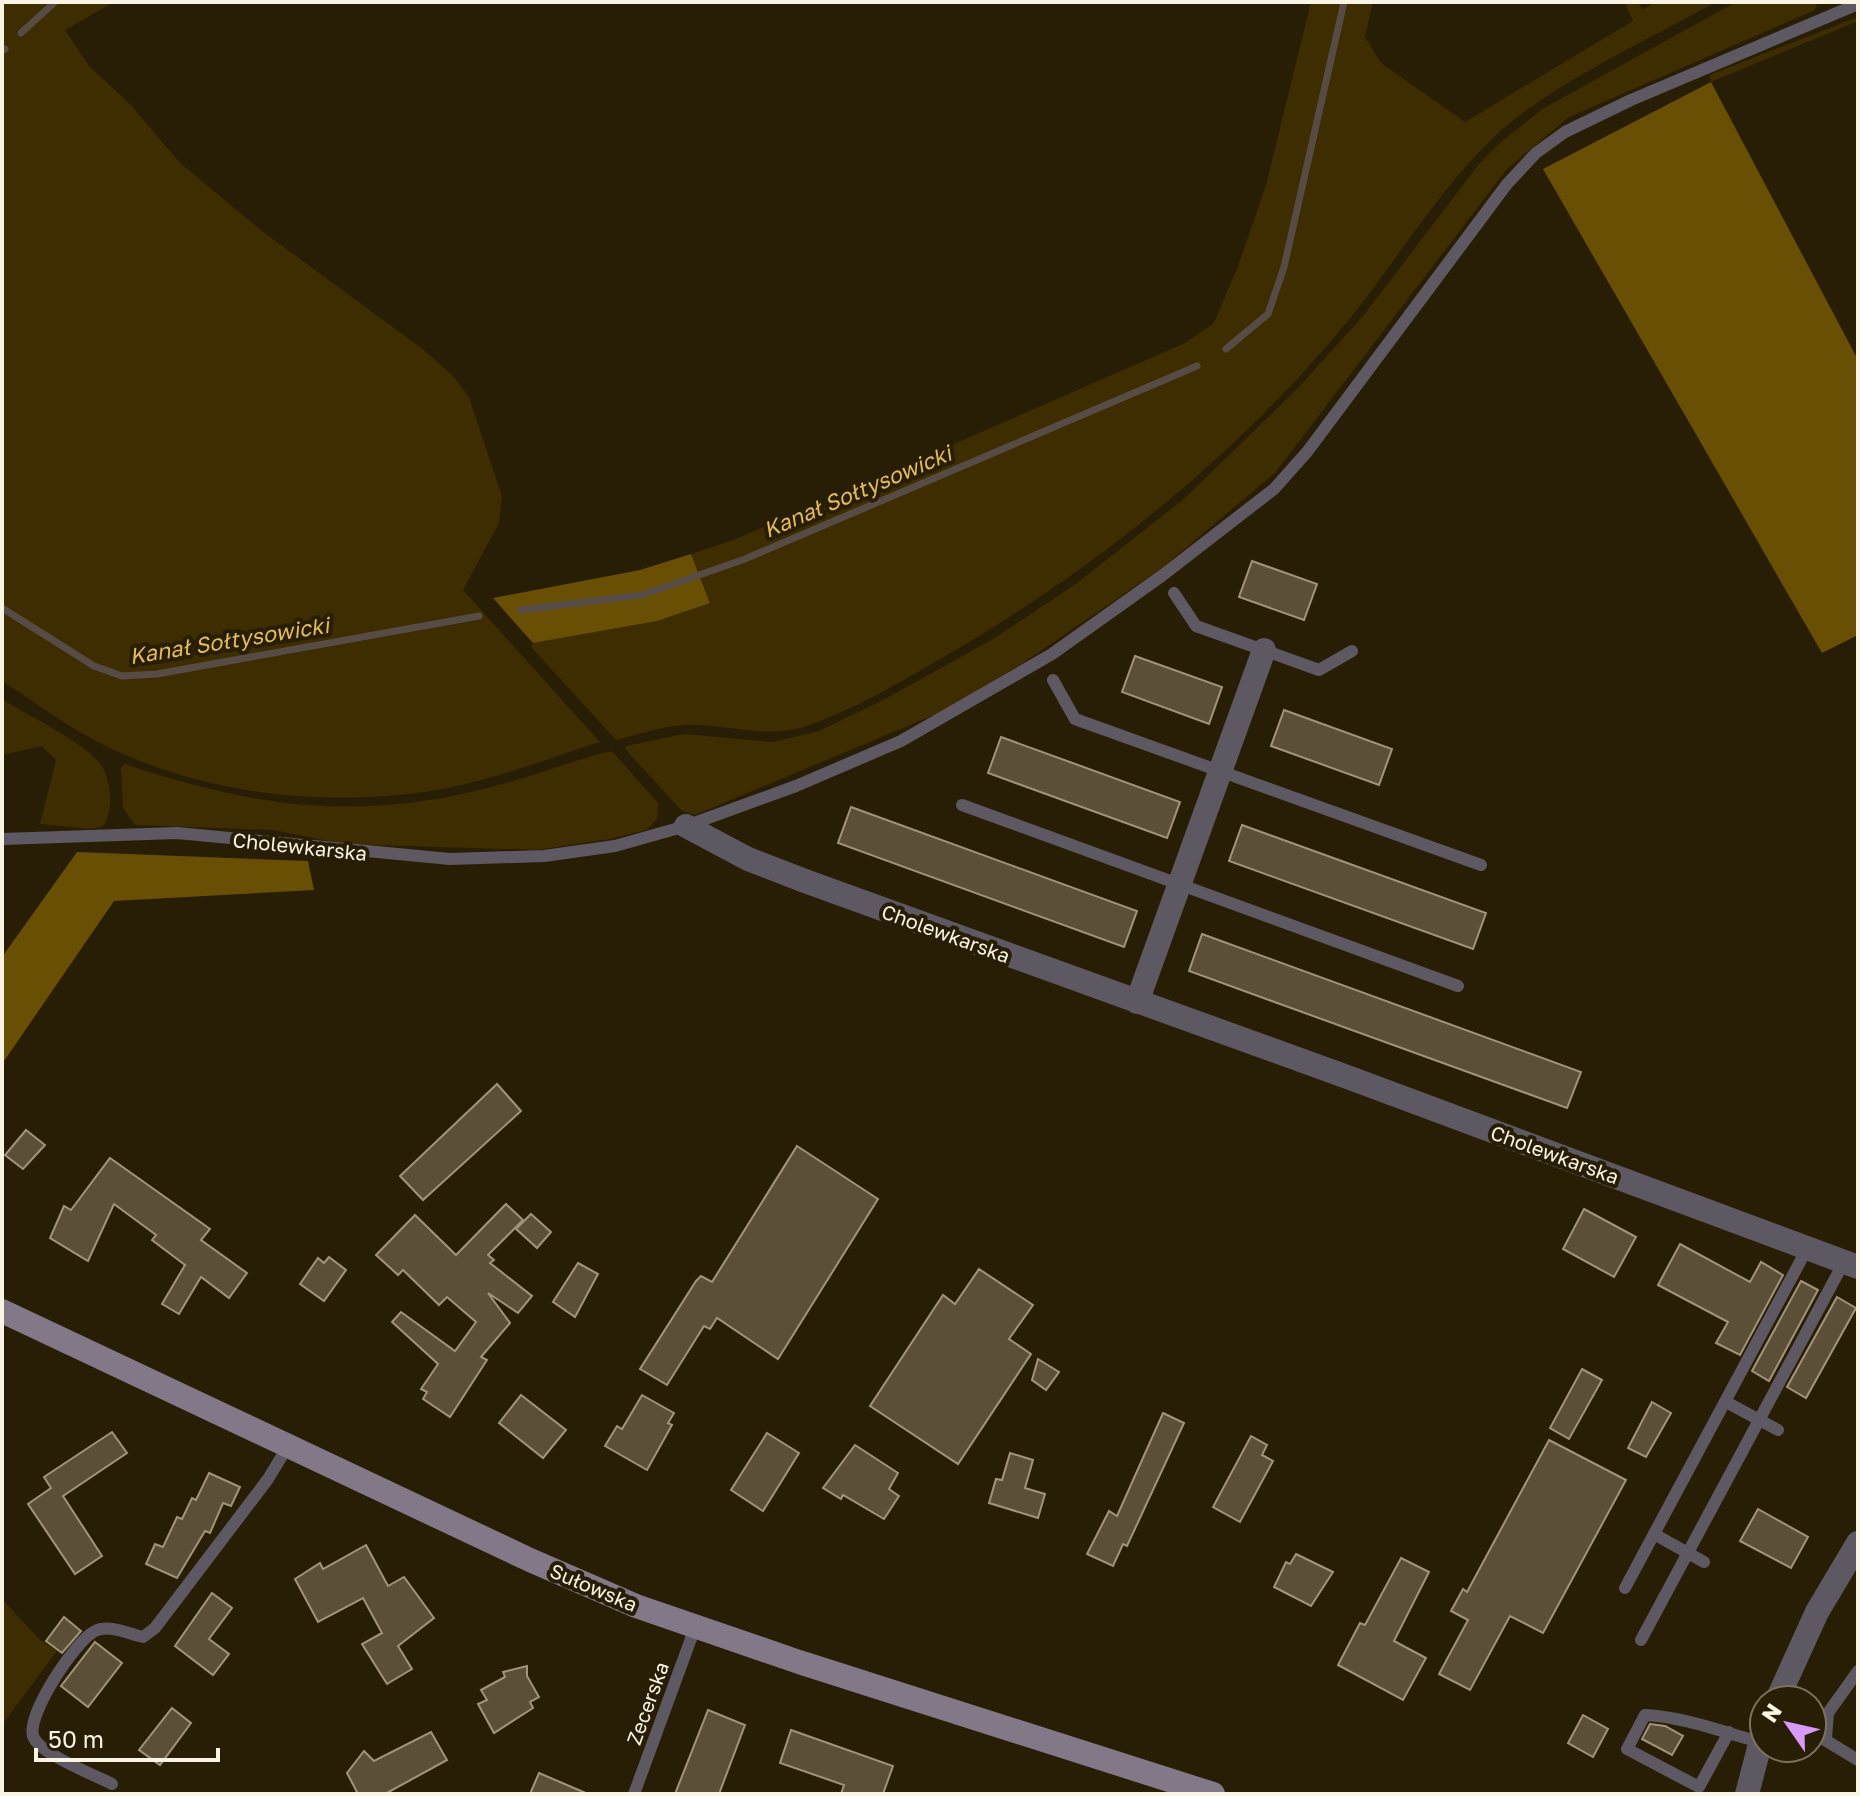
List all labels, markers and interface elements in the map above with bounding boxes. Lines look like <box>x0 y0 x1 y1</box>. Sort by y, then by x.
water label: Kanał Sołtysowicki <box>759 438 958 543</box>
water label: Kanał Sołtysowicki <box>127 610 334 669</box>
street label: Cholewkarska <box>232 827 368 865</box>
street label: Cholewkarska <box>879 899 1013 967</box>
street label: Cholewkarska <box>1488 1120 1622 1188</box>
street label: Sułowska <box>547 1558 641 1616</box>
street label: Zecerska <box>621 1658 673 1748</box>
north arrow <box>1748 1684 1828 1764</box>
text: N <box>1755 1698 1787 1727</box>
scale bar <box>36 1712 218 1762</box>
text: 50 m <box>48 1724 104 1753</box>

